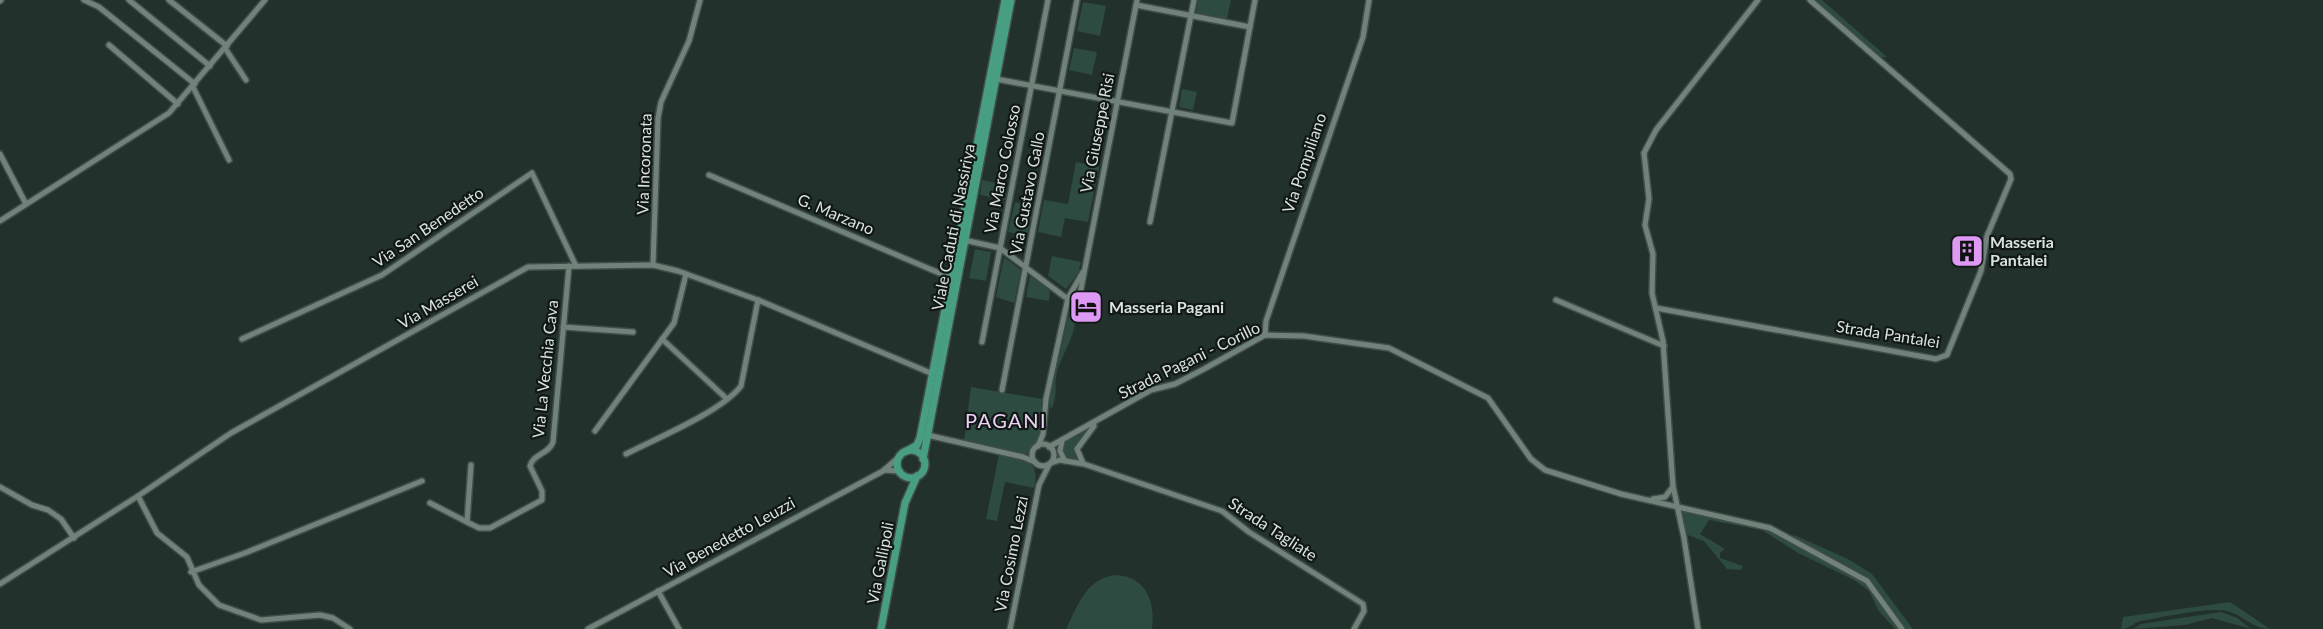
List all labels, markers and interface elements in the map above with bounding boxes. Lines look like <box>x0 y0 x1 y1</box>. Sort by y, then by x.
street label: Via Giuseppe Risi <box>1076 71 1117 194</box>
street label: Via Marco Colosso <box>980 103 1023 235</box>
street label: Via Pompiliano <box>1278 110 1330 215</box>
street label: Via Incoronata <box>632 113 655 215</box>
street label: Via Gustavo Gallo <box>1005 130 1048 256</box>
street label: Viale Caduti di Nassiriya <box>927 142 978 312</box>
street label: Via San Benedetto <box>369 182 487 271</box>
street label: G. Marzano <box>795 189 877 238</box>
place label: Masseria Pantalei <box>1990 232 2054 269</box>
building icon: Masseria Pantalei <box>1949 233 1985 269</box>
street label: Via Masserei <box>394 271 481 332</box>
hotel icon: Masseria Pagani <box>1068 289 1104 325</box>
place label: Masseria Pagani <box>1109 297 1224 316</box>
street label: Via La Vecchia Cava <box>528 299 561 439</box>
street label: Strada Pantalei <box>1835 316 1941 351</box>
street label: Strada Pagani - Corillo <box>1115 317 1263 402</box>
district label: PAGANI <box>965 408 1047 432</box>
street label: Via Benedetto Leuzzi <box>660 493 798 581</box>
street label: Strada Tagliate <box>1225 493 1321 564</box>
street label: Via Cosimo Lezzi <box>990 494 1031 614</box>
street label: Via Gallipoli <box>862 520 897 606</box>

